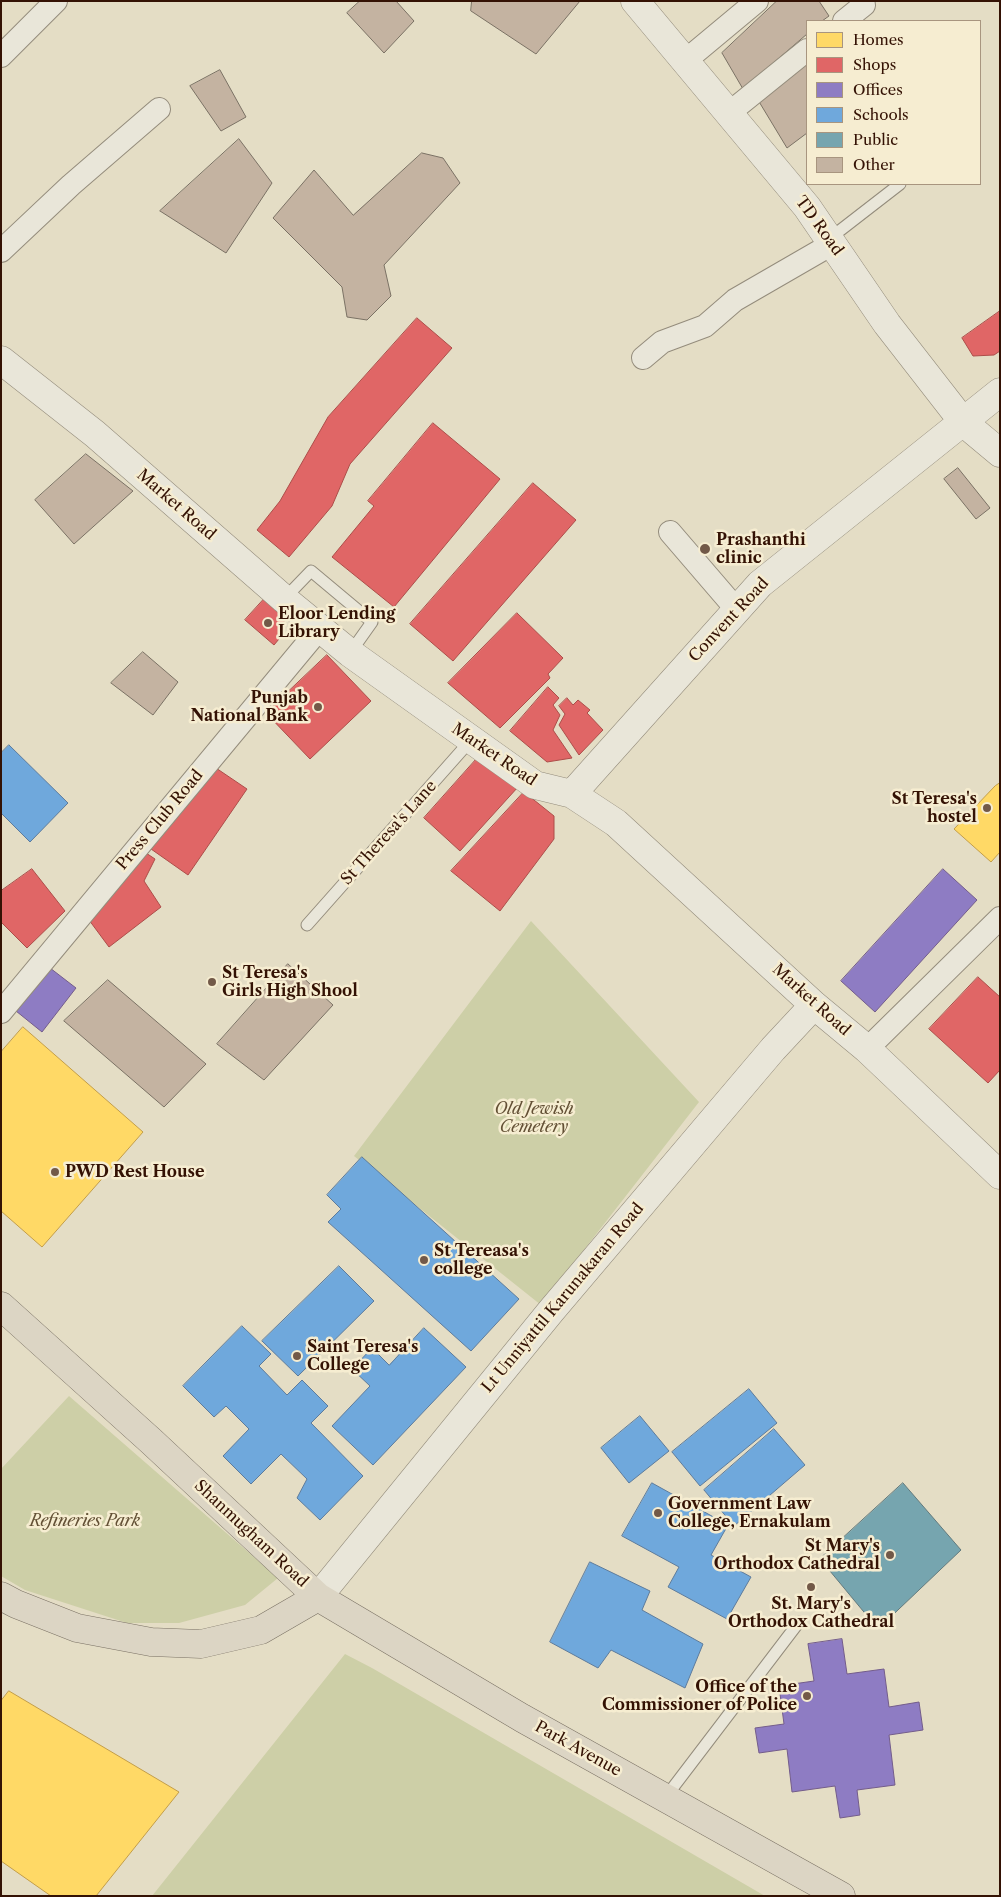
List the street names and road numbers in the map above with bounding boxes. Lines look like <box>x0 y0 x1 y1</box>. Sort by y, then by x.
street label: TD Road <box>791 193 847 259</box>
street label: Market Road <box>133 466 219 544</box>
street label: Convent Road <box>685 574 773 666</box>
street label: Market Road <box>448 720 540 790</box>
street label: Press Club Road <box>113 766 207 874</box>
street label: St Theresa's Lane <box>337 777 441 889</box>
street label: Market Road <box>768 960 854 1040</box>
street label: Lt Unniyattil Karunakaran Road <box>478 1199 648 1397</box>
street label: Shanmugham Road <box>190 1476 312 1592</box>
street label: Park Avenue <box>531 1717 625 1781</box>

